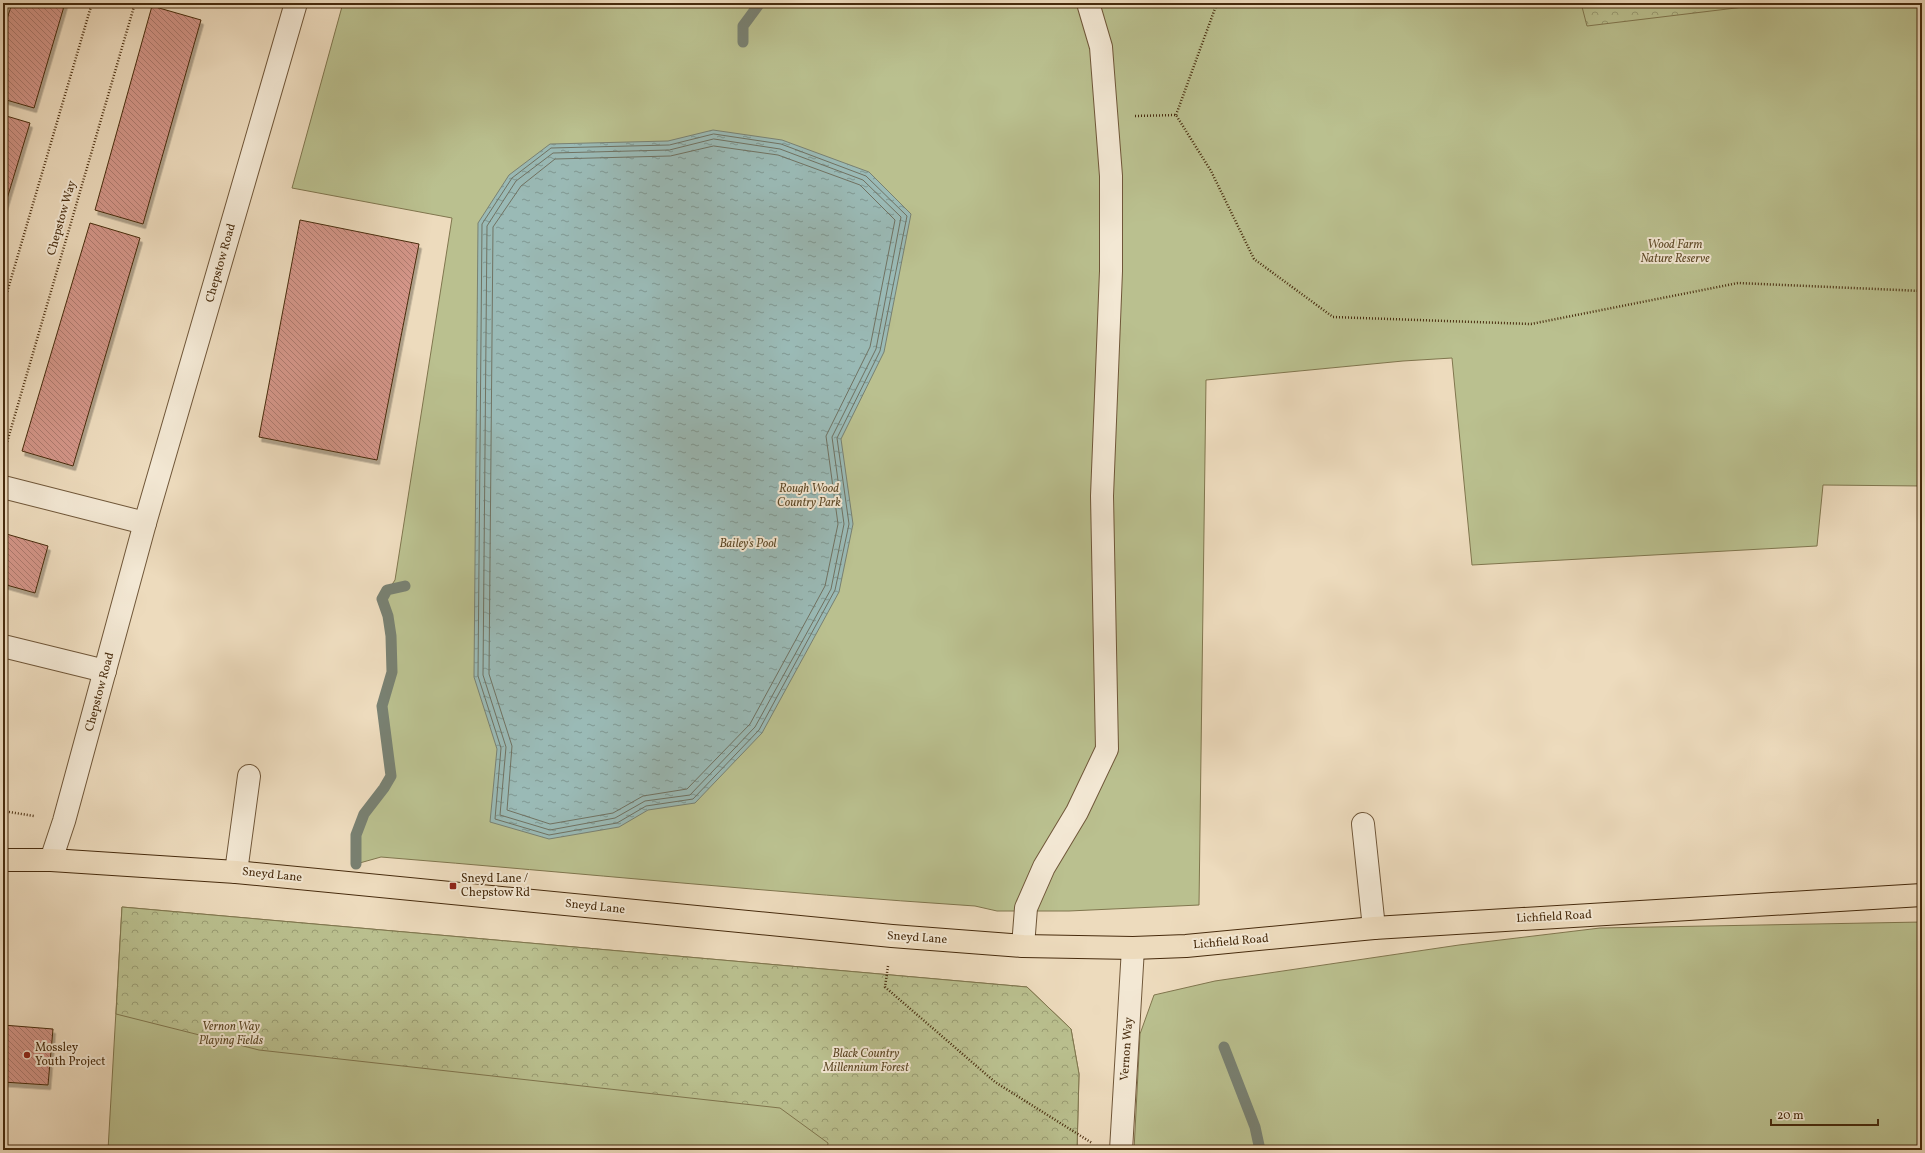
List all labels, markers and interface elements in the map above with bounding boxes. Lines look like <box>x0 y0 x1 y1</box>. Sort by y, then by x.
street label: Chepstow Way <box>44 178 80 257</box>
street label: Chepstow Road <box>202 221 240 304</box>
park label: Wood Farm Nature Reserve <box>1640 237 1710 267</box>
park label: Rough Wood Country Park <box>777 481 841 511</box>
park label: Bailey's Pool <box>719 536 777 552</box>
street label: Chepstow Road <box>82 650 118 733</box>
street label: Sneyd Lane <box>241 864 303 886</box>
place label: Sneyd Lane / Chepstow Rd <box>461 871 530 901</box>
marker: Sneyd Lane / Chepstow Rd <box>448 881 458 891</box>
street label: Sneyd Lane <box>564 896 626 918</box>
street label: Lichfield Road <box>1516 907 1592 927</box>
street label: Sneyd Lane <box>886 928 948 948</box>
street label: Lichfield Road <box>1193 931 1270 953</box>
street label: Vernon Way <box>1117 1016 1137 1081</box>
park label: Vernon Way Playing Fields <box>199 1019 264 1049</box>
place label: Mossley Youth Project <box>35 1040 105 1070</box>
park label: Black Country Millennium Forest <box>822 1046 910 1076</box>
marker: Mossley Youth Project <box>22 1050 32 1060</box>
scale bar <box>1771 1101 1878 1127</box>
text: 20 m <box>1777 1108 1804 1124</box>

